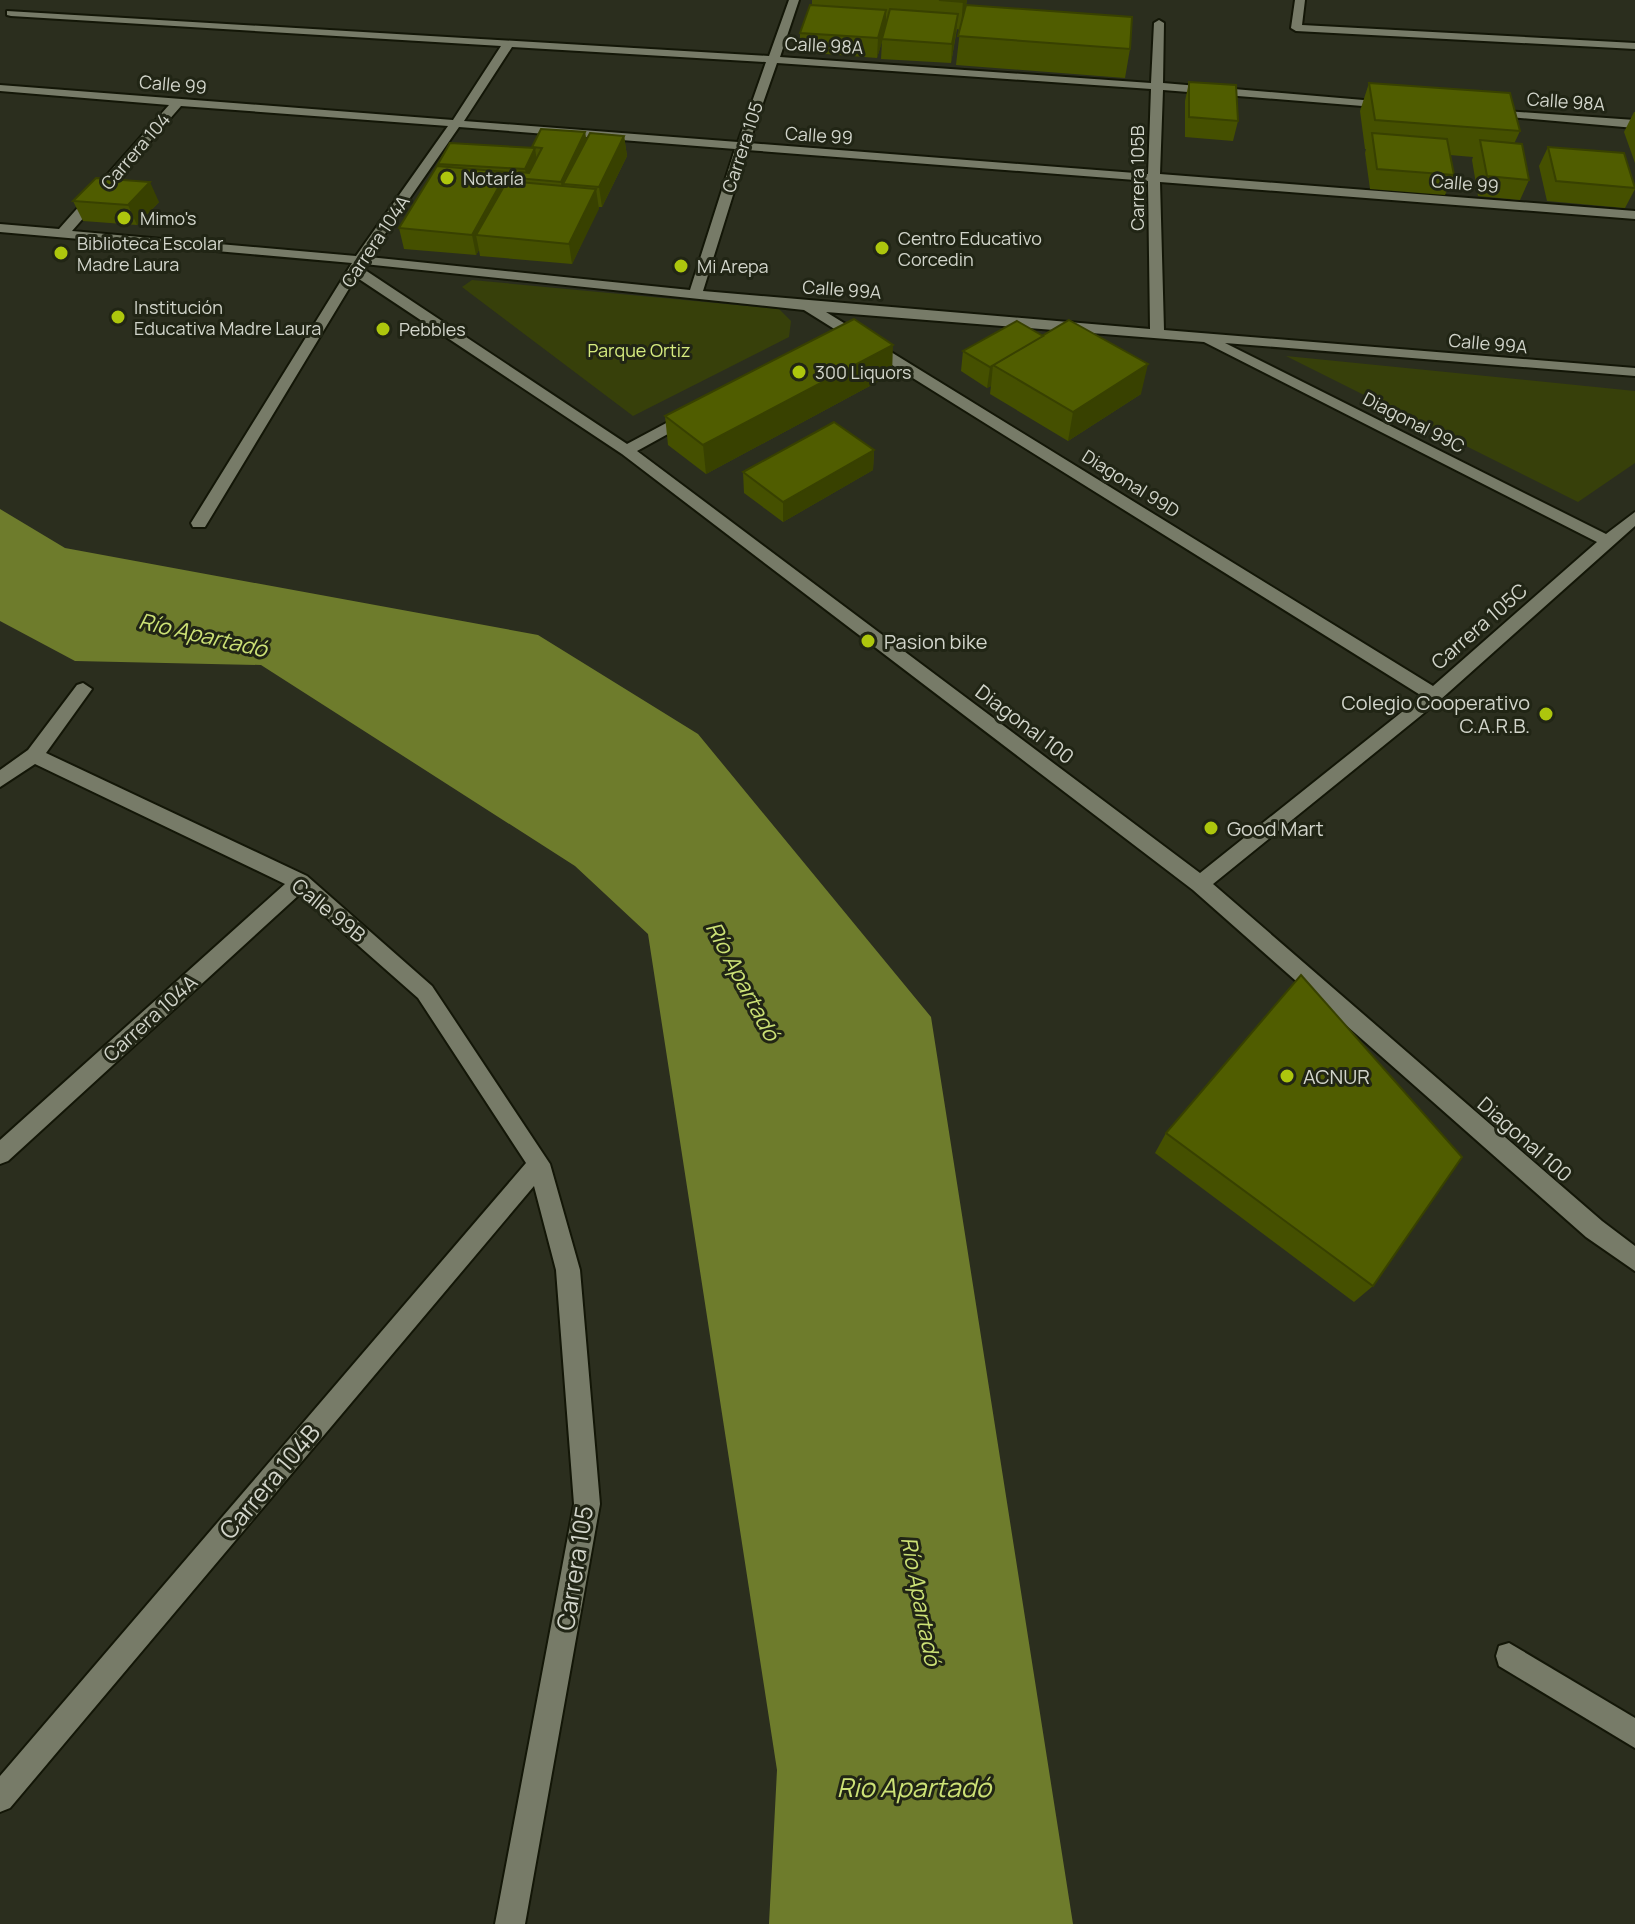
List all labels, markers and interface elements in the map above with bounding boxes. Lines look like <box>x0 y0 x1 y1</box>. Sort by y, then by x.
street label: Calle 98A <box>784 31 864 59</box>
street label: Calle 99 <box>138 69 208 99</box>
street label: Calle 98A <box>1526 86 1607 116</box>
street label: Carrera 105 <box>716 98 768 196</box>
street label: Carrera 104 <box>95 107 175 195</box>
street label: Calle 99 <box>784 121 854 149</box>
street label: Carrera 105B <box>1125 125 1149 231</box>
place label: Notaría <box>463 166 524 190</box>
street label: Calle 99 <box>1430 168 1500 198</box>
marker: Notaría <box>438 169 456 187</box>
street label: Carrera 104A <box>335 190 415 292</box>
place label: Mimo's <box>140 206 197 230</box>
marker: Mimo's <box>115 209 133 227</box>
place label: Centro Educativo Corcedin <box>898 226 1042 271</box>
place label: Biblioteca Escolar Madre Laura <box>77 231 224 276</box>
marker: Centro Educativo Corcedin <box>873 239 891 257</box>
marker: Biblioteca Escolar Madre Laura <box>52 244 70 262</box>
place label: Mi Arepa <box>697 254 769 278</box>
marker: Mi Arepa <box>672 257 690 275</box>
street label: Calle 99A <box>802 274 883 304</box>
place label: Institución Educativa Madre Laura <box>134 295 321 340</box>
marker: Institución Educativa Madre Laura <box>109 308 127 326</box>
place label: Pebbles <box>399 317 466 341</box>
marker: Pebbles <box>374 320 392 338</box>
street label: Calle 99A <box>1448 328 1529 358</box>
park label: Parque Ortiz <box>588 338 690 362</box>
place label: 300 Liquors <box>815 360 912 384</box>
marker: 300 Liquors <box>790 363 808 381</box>
street label: Diagonal 99C <box>1359 386 1469 458</box>
street label: Diagonal 99D <box>1078 444 1184 522</box>
street label: Carrera 105C <box>1425 577 1533 675</box>
water label: Río Apartadó <box>136 606 272 665</box>
place label: Pasion bike <box>884 628 988 655</box>
marker: Pasion bike <box>859 632 877 650</box>
street label: Diagonal 100 <box>970 678 1080 770</box>
place label: Colegio Cooperativo C.A.R.B. <box>1341 689 1530 739</box>
marker: Colegio Cooperativo C.A.R.B. <box>1537 705 1555 723</box>
place label: Good Mart <box>1227 815 1324 842</box>
marker: Good Mart <box>1202 819 1220 837</box>
street label: Calle 99B <box>286 872 372 948</box>
water label: Río Apartadó <box>699 916 788 1047</box>
street label: Carrera 104A <box>97 968 203 1067</box>
place label: ACNUR <box>1303 1063 1370 1090</box>
marker: ACNUR <box>1278 1067 1296 1085</box>
street label: Diagonal 100 <box>1472 1091 1578 1187</box>
street label: Carrera 104B <box>211 1416 327 1546</box>
street label: Carrera 105 <box>548 1503 600 1633</box>
water label: Río Apartadó <box>894 1534 949 1670</box>
water label: Rio Apartadó <box>837 1769 993 1805</box>

